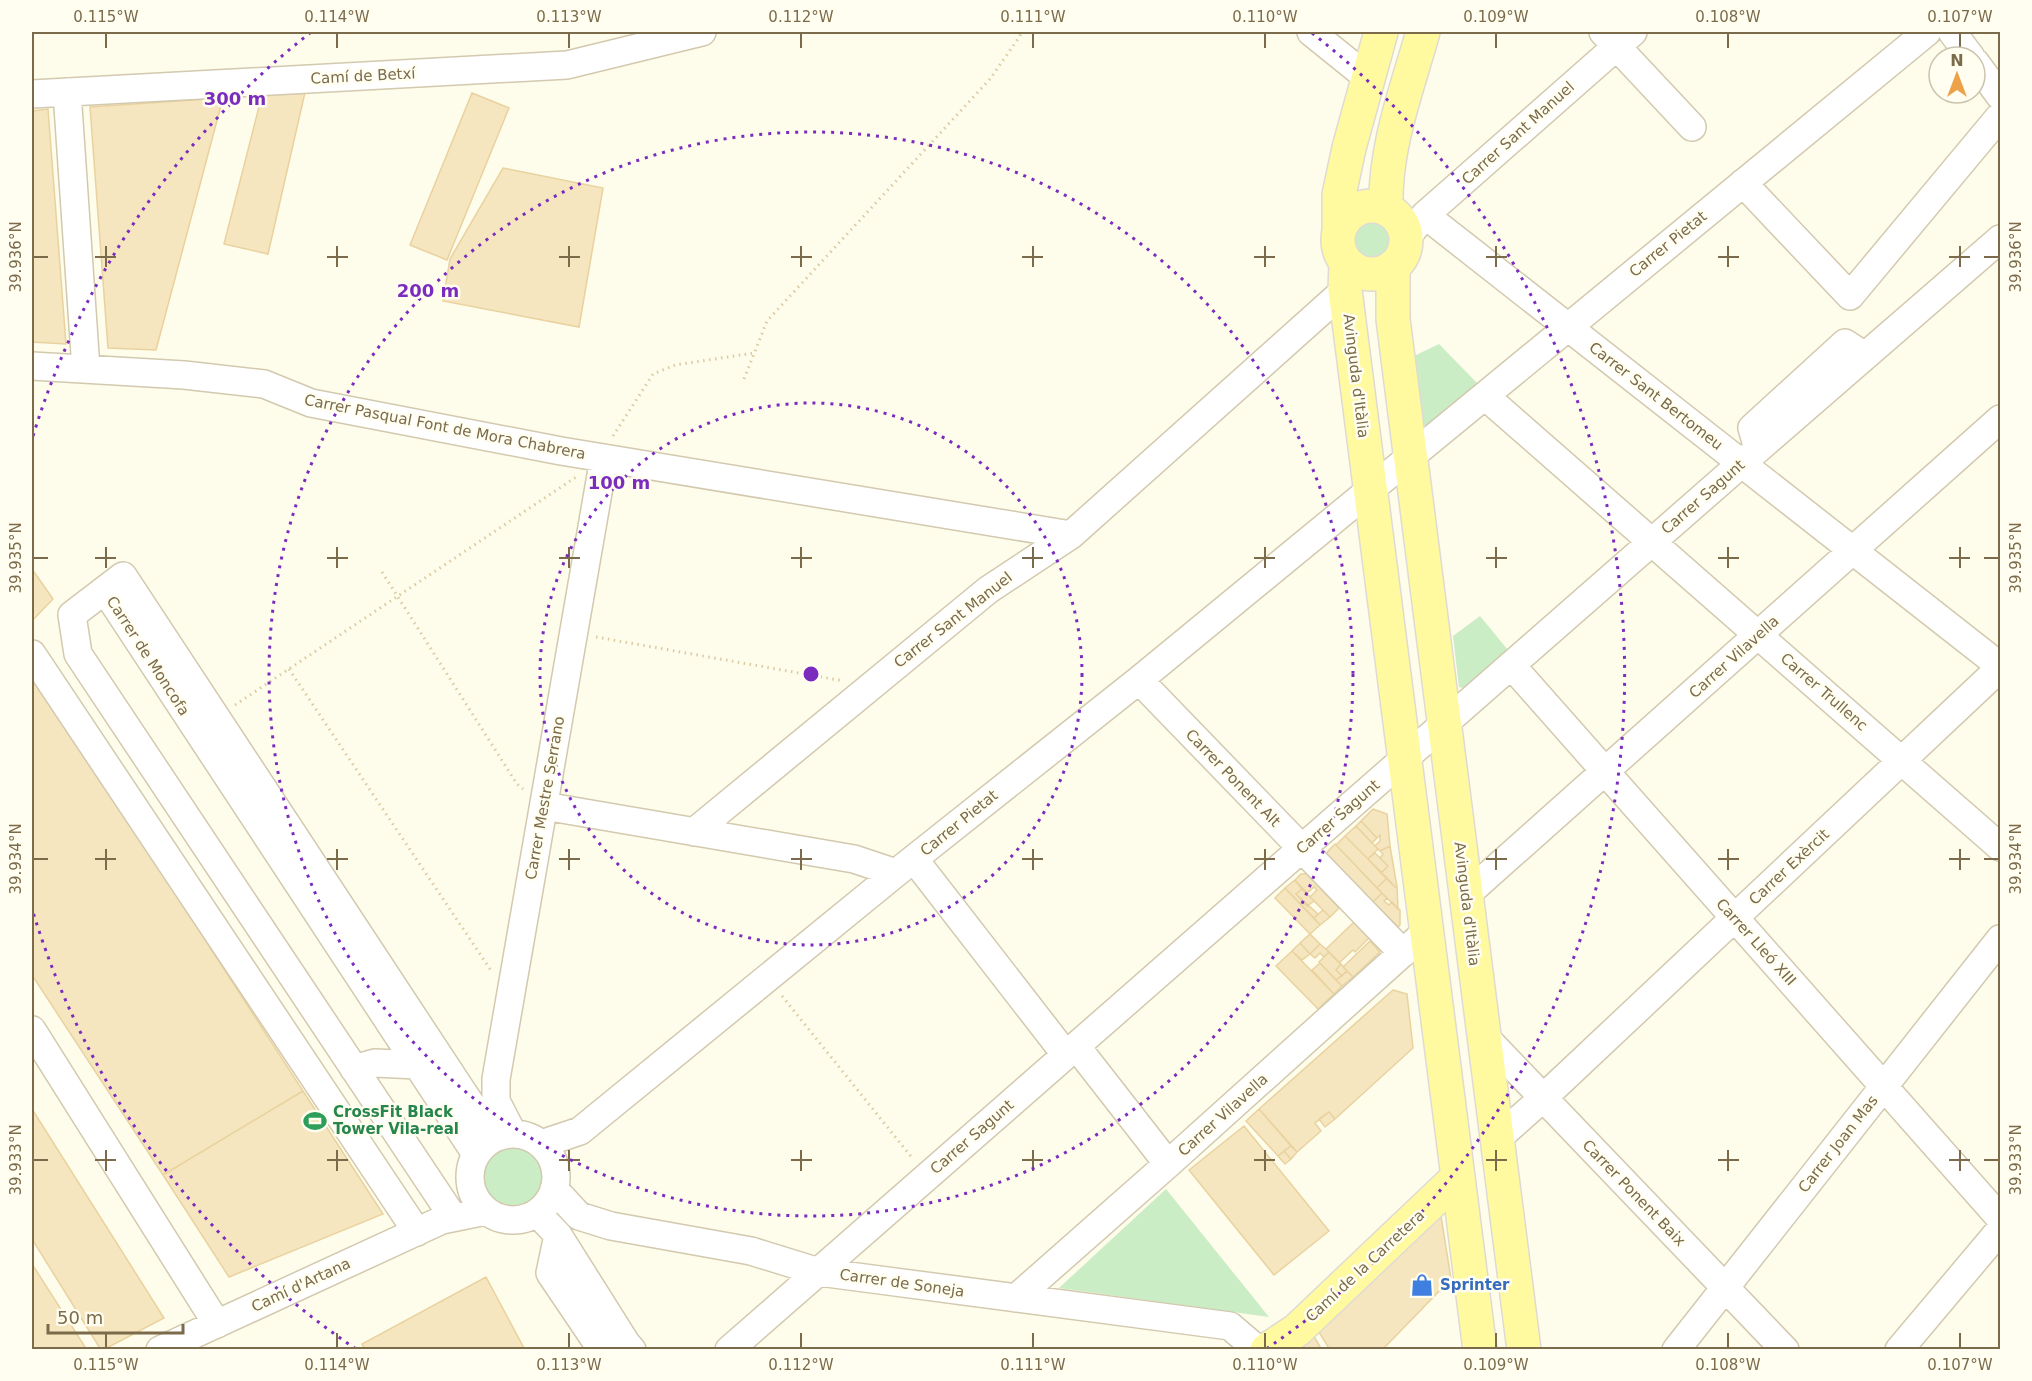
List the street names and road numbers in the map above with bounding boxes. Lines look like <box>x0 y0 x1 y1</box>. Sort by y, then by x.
street label: Camí de Betxí <box>310 64 417 88</box>
street label: Carrer Sant Manuel <box>1458 78 1578 188</box>
street label: Carrer Pietat <box>1626 207 1711 281</box>
street label: Avinguda d'Itàlia <box>1339 313 1373 439</box>
street label: Carrer Sant Bertomeu <box>1586 338 1726 454</box>
street label: Carrer Pasqual Font de Mora Chabrera <box>303 391 587 463</box>
street label: Carrer Sagunt <box>1658 456 1749 538</box>
street label: Carrer Sant Manuel <box>890 568 1016 672</box>
street label: Carrer de Moncofa <box>103 593 193 719</box>
street label: Carrer Vilavella <box>1685 612 1783 702</box>
street label: Carrer Trullenc <box>1777 649 1871 735</box>
street label: Carrer Mestre Serrano <box>522 715 568 881</box>
street label: Carrer Ponent Alt <box>1182 726 1284 831</box>
street label: Carrer Sagunt <box>1293 776 1384 858</box>
street label: Carrer Pietat <box>917 786 1002 860</box>
street label: Carrer Exèrcit <box>1745 825 1833 909</box>
street label: Avinguda d'Itàlia <box>1450 841 1484 967</box>
street label: Carrer Lleó XIII <box>1712 895 1800 989</box>
street label: Carrer Vilavella <box>1174 1070 1272 1160</box>
street label: Carrer Joan Mas <box>1794 1092 1882 1196</box>
street label: Carrer Sagunt <box>927 1096 1018 1178</box>
street label: Carrer Ponent Baix <box>1579 1136 1689 1250</box>
street label: Camí de la Carretera <box>1302 1206 1428 1326</box>
street label: Camí d'Artana <box>249 1254 353 1316</box>
street label: Carrer de Soneja <box>838 1265 966 1301</box>

